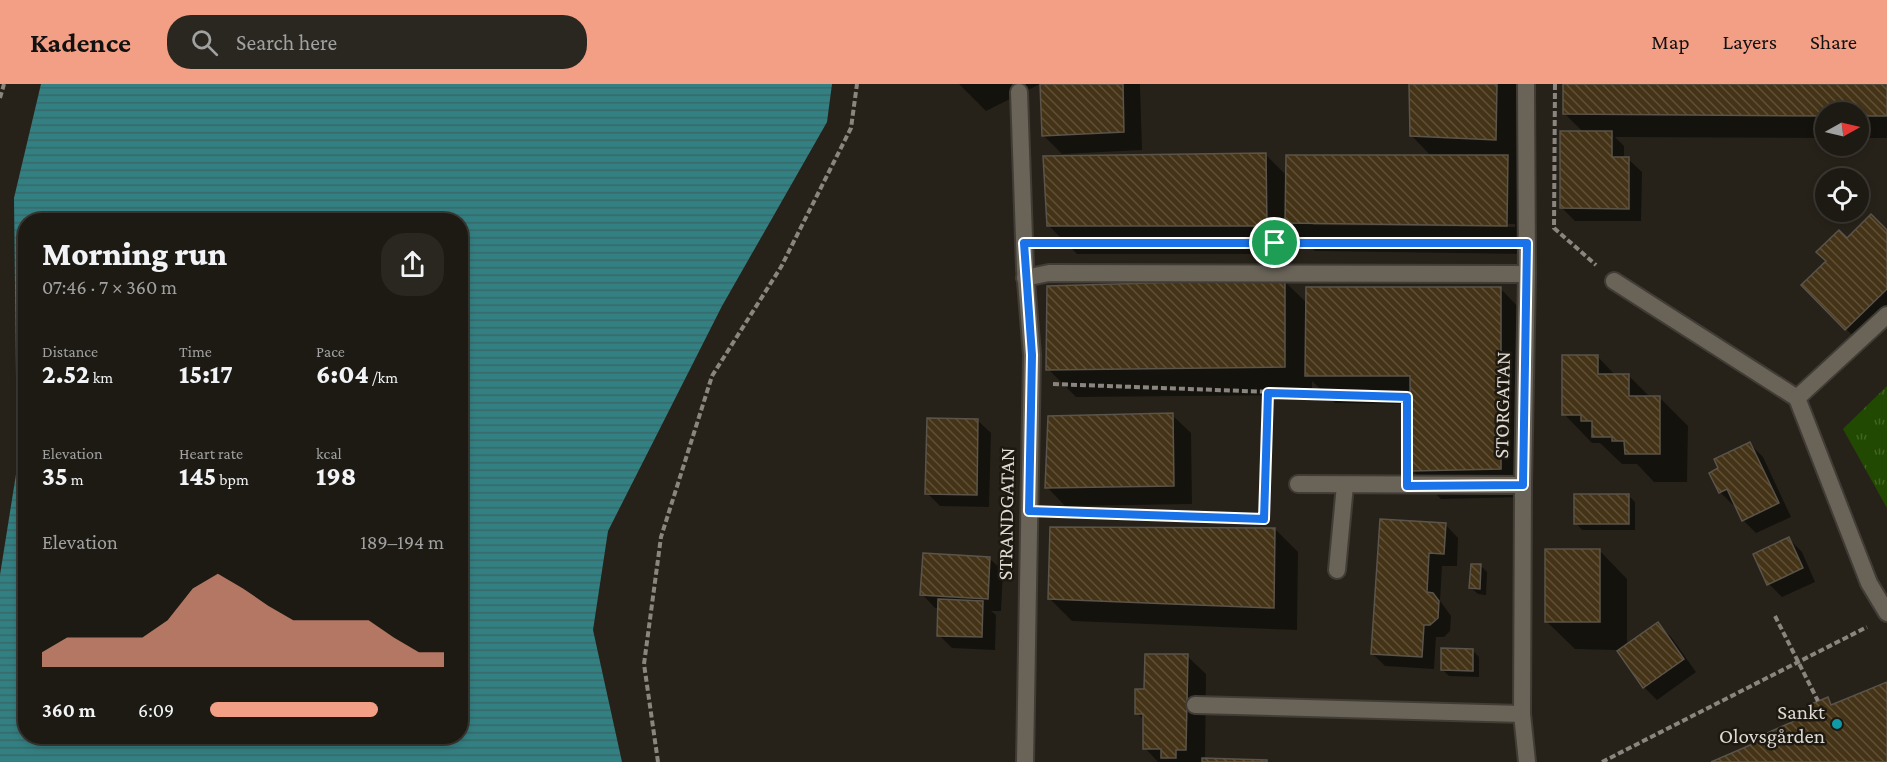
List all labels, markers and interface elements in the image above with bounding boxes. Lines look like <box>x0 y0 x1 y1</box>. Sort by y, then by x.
search box <box>167 15 587 69</box>
icon: search <box>188 26 221 59</box>
text: Kadence <box>30 27 131 58</box>
text: Search here <box>236 30 337 55</box>
text: Map <box>1651 30 1690 54</box>
text: Layers <box>1723 30 1777 54</box>
text: Share <box>1810 30 1857 54</box>
north arrow <box>1815 102 1869 156</box>
map controls <box>1815 102 1869 222</box>
button: locate <box>1815 168 1869 222</box>
pin <box>1249 217 1300 268</box>
icon: arrive <box>1258 226 1291 259</box>
button: share <box>381 233 444 296</box>
text: Morning run <box>42 235 227 272</box>
text: 07:46 · 7 × 360 m <box>42 276 177 298</box>
text: Distance <box>42 343 98 360</box>
text: Time <box>179 343 212 360</box>
text: Pace <box>316 343 345 360</box>
street label: STORGATAN <box>1489 351 1515 459</box>
text: 2.52 <box>42 360 90 389</box>
text: 15:17 <box>179 360 233 389</box>
text: 6:04 <box>316 360 369 389</box>
text: km <box>90 369 113 386</box>
text: /km <box>369 369 398 386</box>
text: Elevation <box>42 445 103 462</box>
text: Heart rate <box>179 445 243 462</box>
text: kcal <box>316 445 342 462</box>
street label: STRANDGATAN <box>993 447 1019 581</box>
text: 35 <box>42 462 68 491</box>
text: 145 <box>179 462 216 491</box>
text: 198 <box>316 462 356 491</box>
text: m <box>68 471 84 488</box>
text: bpm <box>216 471 249 488</box>
text: Elevation <box>42 531 118 553</box>
text: 189–194 m <box>360 531 444 553</box>
text: 360 m <box>42 699 96 721</box>
text: 6:09 <box>138 699 174 721</box>
place label: Sankt Olovsgården <box>1719 700 1826 748</box>
marker: Sankt Olovsgården <box>1830 717 1844 731</box>

